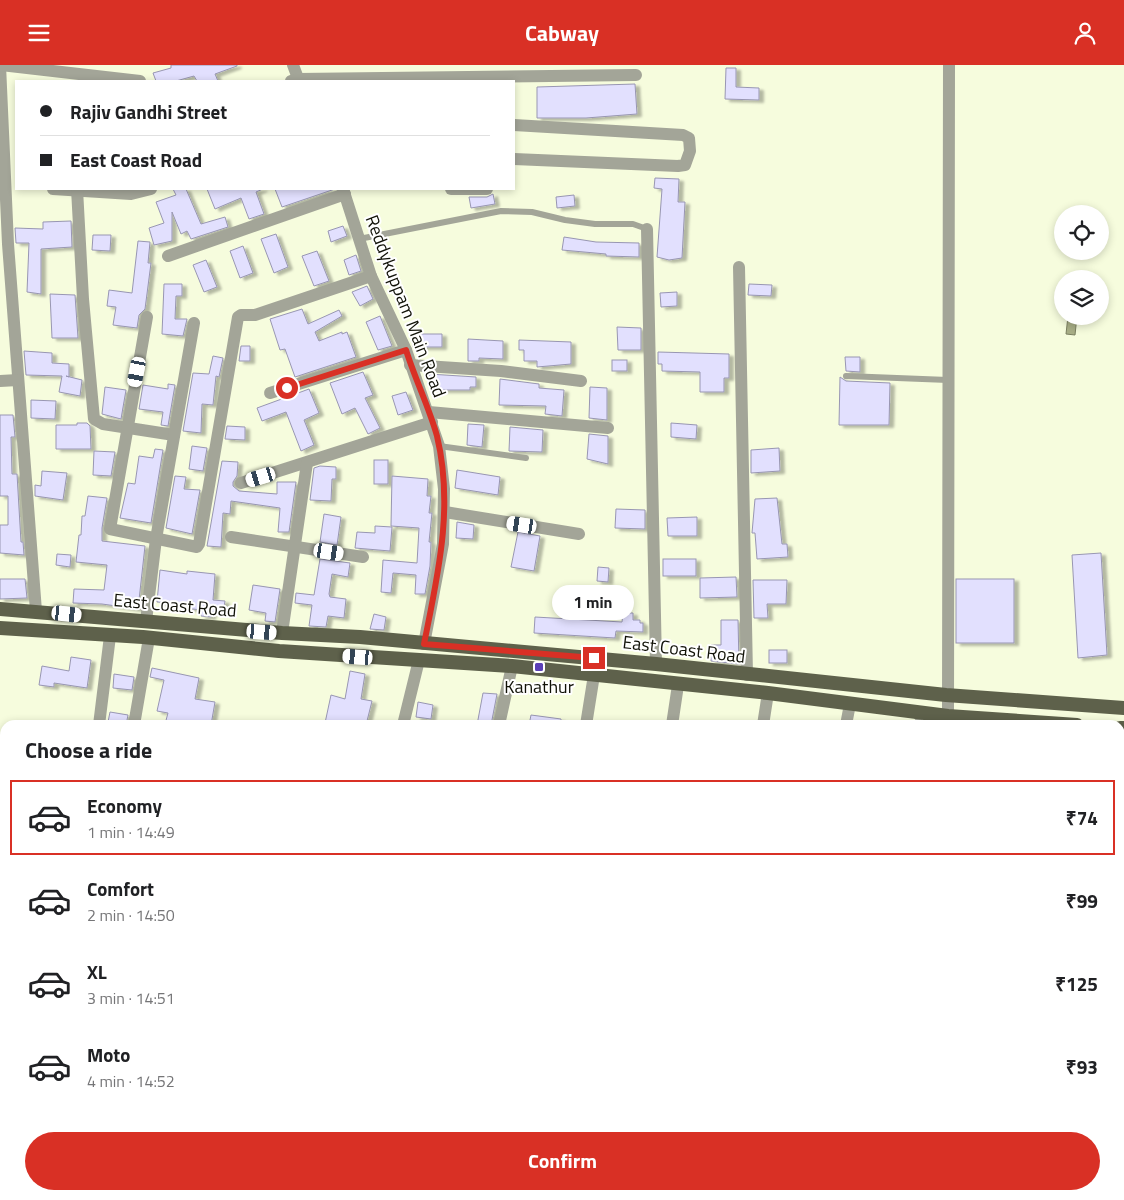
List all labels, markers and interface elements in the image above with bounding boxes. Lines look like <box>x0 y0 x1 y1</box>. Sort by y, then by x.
text: Cabway <box>525 16 599 50</box>
icon: menu <box>25 19 53 47</box>
icon: person <box>1071 19 1099 47</box>
text: Rajiv Gandhi Street <box>70 97 227 126</box>
text: East Coast Road <box>70 145 202 174</box>
map controls <box>1054 205 1109 325</box>
button: locate <box>1054 205 1109 260</box>
street label: Reddykuppam Main Road <box>359 211 453 401</box>
button: layers <box>1054 270 1109 325</box>
car <box>126 356 147 388</box>
route start <box>276 377 298 399</box>
car <box>244 465 277 489</box>
car <box>506 515 537 535</box>
car <box>313 542 344 562</box>
callout: 1 min <box>553 585 635 621</box>
street label: East Coast Road <box>112 586 238 624</box>
text: 1 min <box>574 590 612 614</box>
car <box>51 605 82 623</box>
car <box>246 623 277 641</box>
street label: East Coast Road <box>621 628 747 670</box>
route end <box>583 647 605 669</box>
car <box>342 648 373 666</box>
marker: Kanathur <box>533 661 545 673</box>
place label: Kanathur <box>504 673 574 700</box>
text: Choose a ride <box>25 733 152 767</box>
text: Economy <box>87 791 162 820</box>
icon: car <box>27 795 72 840</box>
text: ₹74 <box>1066 803 1098 832</box>
text: 1 min · 14:49 <box>87 820 175 844</box>
text: Comfort <box>87 874 154 903</box>
icon: car <box>27 878 72 923</box>
text: ₹99 <box>1066 886 1098 915</box>
text: 2 min · 14:50 <box>87 903 175 927</box>
text: XL <box>87 957 107 986</box>
icon: car <box>27 961 72 1006</box>
text: ₹125 <box>1055 969 1098 998</box>
text: 3 min · 14:51 <box>87 986 175 1010</box>
text: Moto <box>87 1040 130 1069</box>
icon: car <box>27 1044 72 1089</box>
text: ₹93 <box>1066 1052 1098 1081</box>
text: 4 min · 14:52 <box>87 1069 175 1093</box>
button: Confirm <box>25 1132 1100 1190</box>

